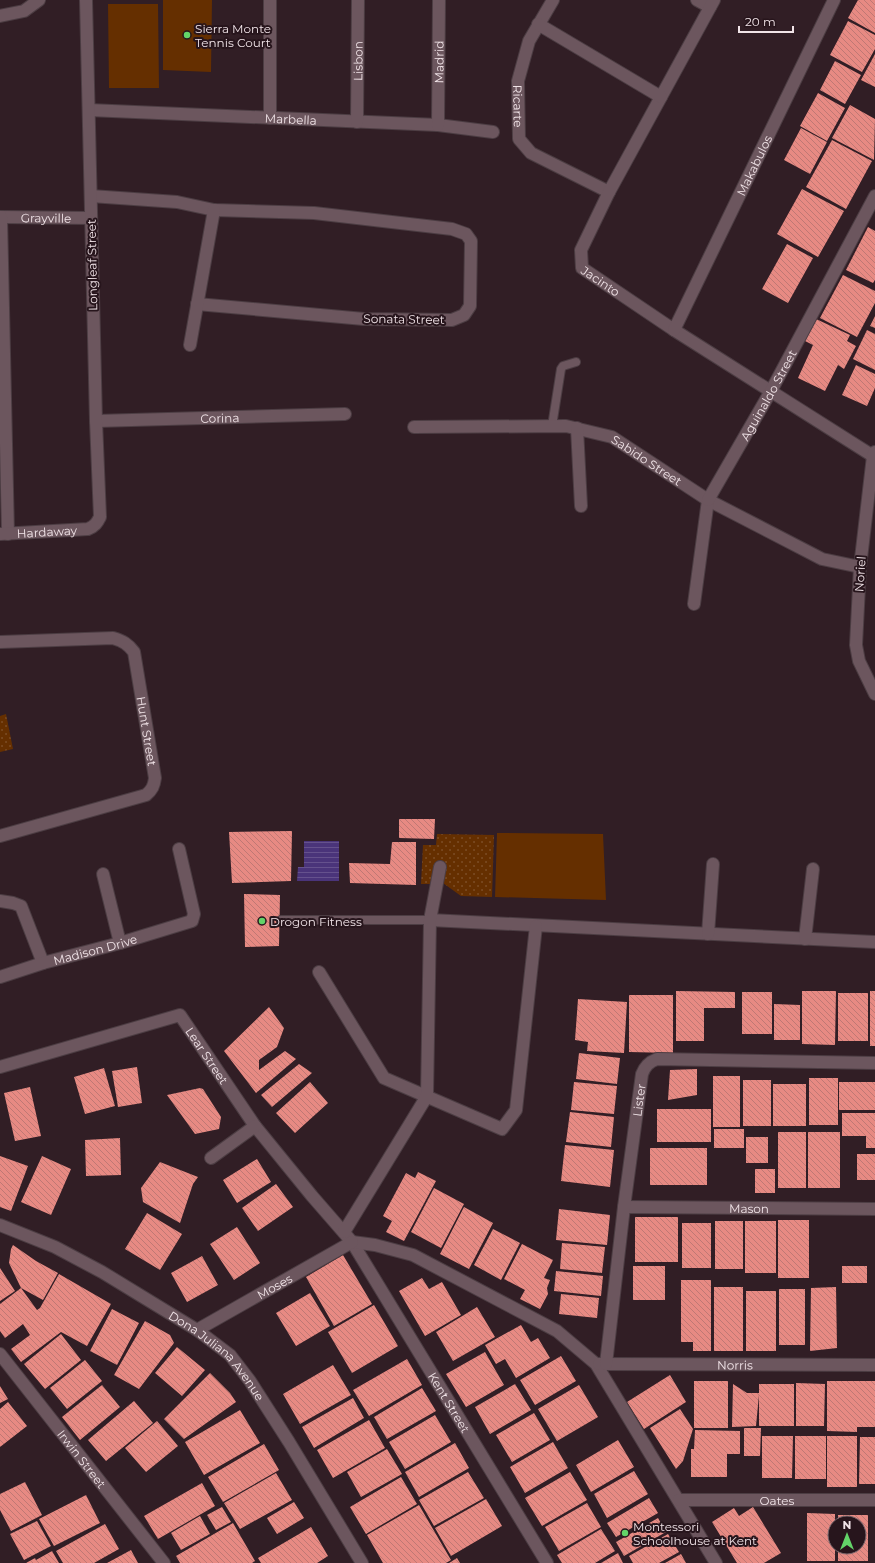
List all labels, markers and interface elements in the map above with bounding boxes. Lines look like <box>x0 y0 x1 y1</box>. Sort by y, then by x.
scale bar <box>739 8 793 34</box>
text: 20 m <box>745 14 776 29</box>
place label: Sierra Monte Tennis Court <box>195 21 271 50</box>
marker: Sierra Monte Tennis Court <box>182 30 192 40</box>
street label: Lisbon <box>350 41 365 81</box>
street label: Madrid <box>431 41 446 83</box>
street label: Ricarte <box>511 85 526 127</box>
street label: Marbella <box>264 110 317 127</box>
street label: Makabulos <box>733 132 775 198</box>
street label: Grayville <box>21 210 71 225</box>
street label: Longleaf Street <box>84 219 100 311</box>
street label: Jacinto <box>578 262 623 299</box>
street label: Sonata Street <box>363 311 445 327</box>
street label: Aguinaldo Street <box>737 347 799 443</box>
street label: Corina <box>200 409 240 426</box>
street label: Sabido Street <box>609 431 685 488</box>
street label: Hardaway <box>16 522 78 541</box>
street label: Noriel <box>851 556 869 592</box>
street label: Hunt Street <box>134 695 160 767</box>
place label: Drogon Fitness <box>270 914 362 929</box>
marker: Drogon Fitness <box>257 916 267 926</box>
street label: Madison Drive <box>52 931 139 968</box>
street label: Lear Street <box>183 1024 232 1087</box>
street label: Lister <box>629 1083 648 1117</box>
street label: Mason <box>729 1200 769 1216</box>
street label: Moses <box>254 1270 295 1302</box>
street label: Dona Juliana Avenue <box>166 1307 268 1403</box>
street label: Norris <box>717 1357 753 1372</box>
street label: Kent Street <box>425 1369 473 1435</box>
street label: Irwin Street <box>55 1426 110 1491</box>
street label: Oates <box>760 1493 795 1508</box>
north arrow <box>827 1515 867 1555</box>
text: N <box>843 1518 851 1532</box>
place label: Montessori Schoolhouse at Kent <box>633 1519 757 1548</box>
marker: Montessori Schoolhouse at Kent <box>620 1528 630 1538</box>

